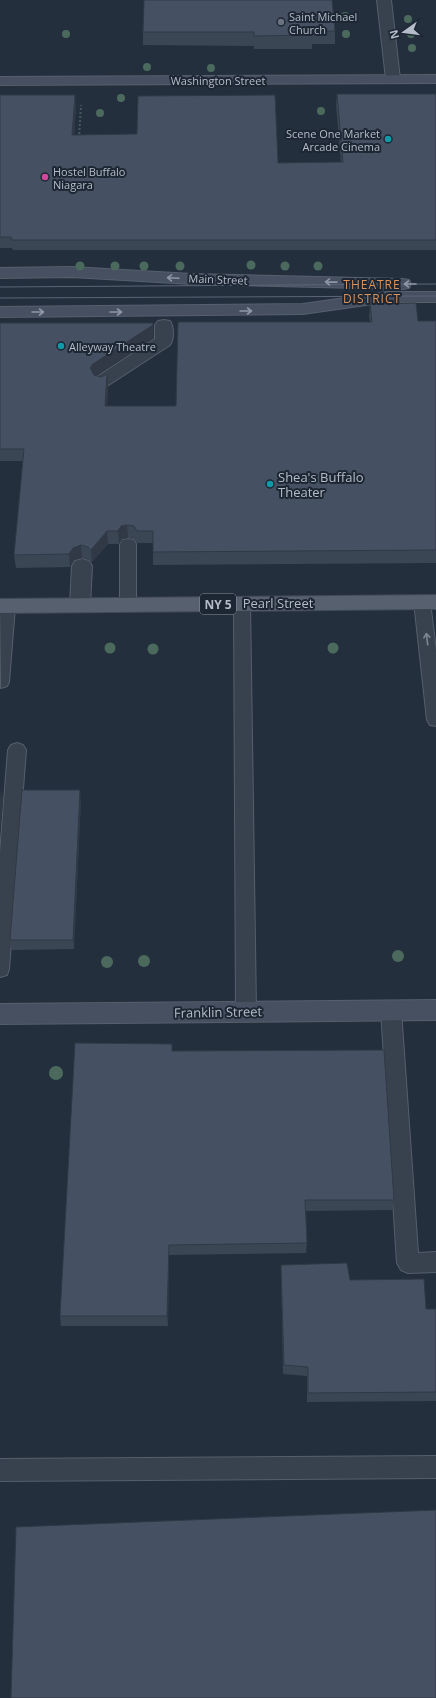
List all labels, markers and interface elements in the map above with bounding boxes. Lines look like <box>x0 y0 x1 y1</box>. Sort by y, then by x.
place label: Saint Michael Church <box>289 9 357 37</box>
north arrow <box>384 12 424 52</box>
marker: Saint Michael Church <box>276 17 286 27</box>
text: N <box>385 28 402 41</box>
street label: Washington Street <box>171 73 265 88</box>
place label: Scene One Market Arcade Cinema <box>286 126 380 154</box>
marker: Scene One Market Arcade Cinema <box>383 134 393 144</box>
place label: Hostel Buffalo Niagara <box>53 164 126 192</box>
marker: Hostel Buffalo Niagara <box>40 172 50 182</box>
street label: Main Street <box>188 270 248 288</box>
one-way arrow <box>167 274 180 281</box>
district label: THEATRE DISTRICT <box>343 276 401 307</box>
one-way arrow <box>325 279 338 286</box>
one-way arrow <box>404 280 417 288</box>
one-way arrow <box>239 307 252 315</box>
one-way arrow <box>31 308 44 316</box>
one-way arrow <box>109 308 122 316</box>
place label: Alleyway Theatre <box>69 339 156 354</box>
marker: Alleyway Theatre <box>56 341 66 351</box>
place label: Shea's Buffalo Theater <box>278 468 364 501</box>
marker: Shea's Buffalo Theater <box>265 479 275 489</box>
road number: NY 5 <box>200 594 236 614</box>
street label: Pearl Street <box>243 594 314 612</box>
one-way arrow <box>423 633 430 646</box>
street label: Franklin Street <box>174 1002 263 1022</box>

